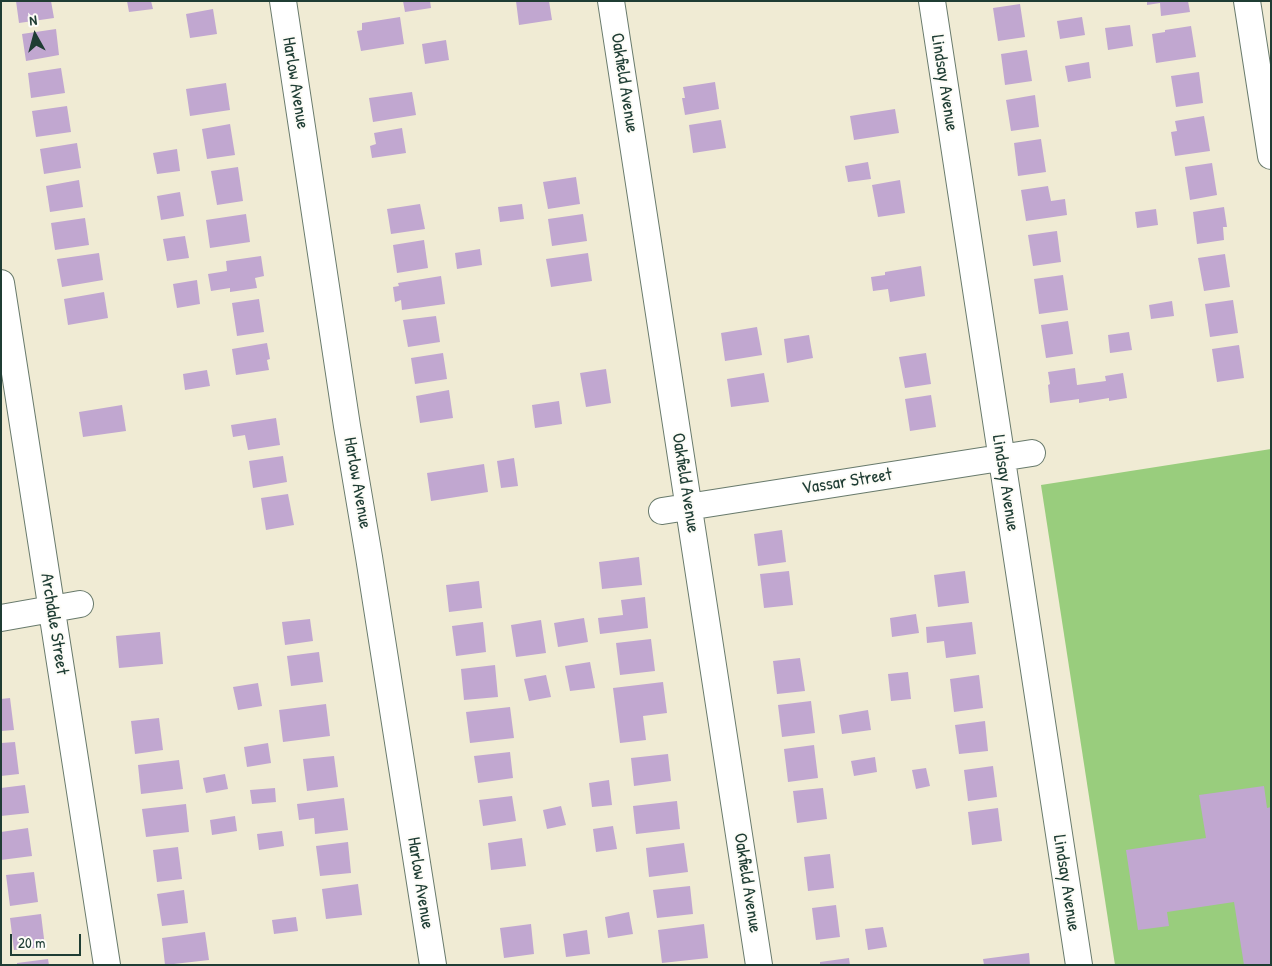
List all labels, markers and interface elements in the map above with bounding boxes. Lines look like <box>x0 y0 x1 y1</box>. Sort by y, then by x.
north arrow <box>10 10 60 60</box>
text: N <box>28 10 38 29</box>
street label: Oakfield Avenue <box>605 32 643 134</box>
street label: Lindsay Avenue <box>926 33 962 133</box>
street label: Harlow Avenue <box>277 36 313 130</box>
street label: Oakfield Avenue <box>666 432 704 534</box>
street label: Lindsay Avenue <box>987 433 1023 533</box>
street label: Harlow Avenue <box>338 436 376 530</box>
street label: Vassar Street <box>800 464 894 500</box>
street label: Archdale Street <box>35 572 73 676</box>
street label: Oakfield Avenue <box>728 832 766 934</box>
street label: Lindsay Avenue <box>1048 833 1084 933</box>
street label: Harlow Avenue <box>402 836 438 930</box>
scale bar <box>12 924 84 956</box>
text: 20 m <box>18 932 45 953</box>

